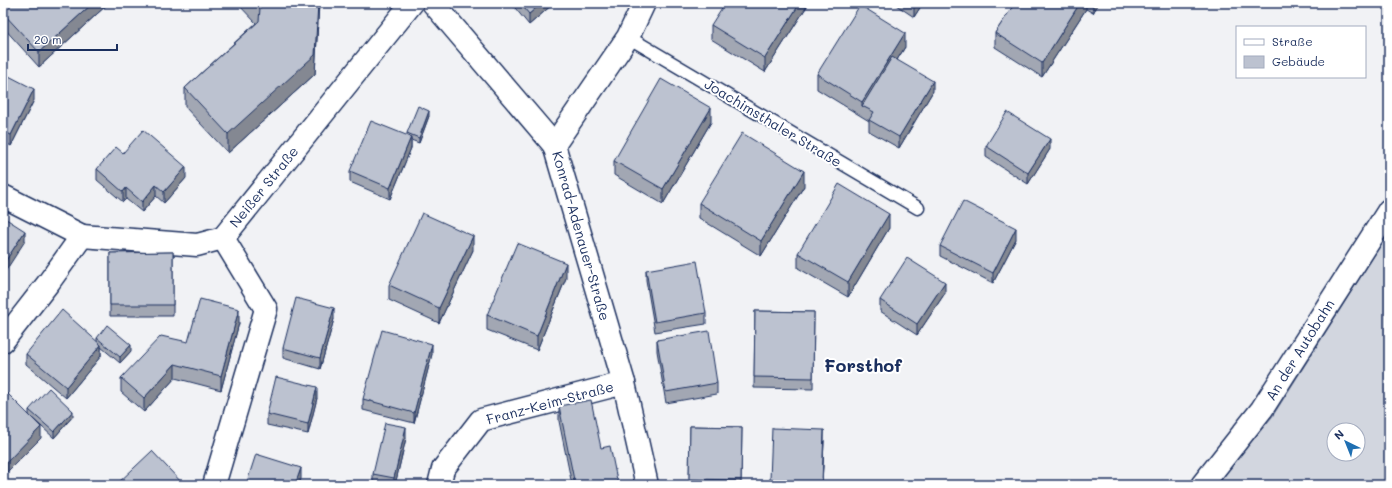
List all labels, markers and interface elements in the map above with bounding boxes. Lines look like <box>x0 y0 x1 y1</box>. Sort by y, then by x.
scale bar <box>28 26 117 52</box>
legend <box>1236 26 1366 78</box>
text: 20 m <box>34 31 62 47</box>
text: Straße <box>1272 33 1313 49</box>
text: Gebäude <box>1272 53 1325 69</box>
street label: Joachimsthaler Straße <box>701 74 845 171</box>
street label: Neißer Straße <box>225 142 302 231</box>
street label: Konrad-Adenauer-Straße <box>548 149 615 323</box>
street label: An der Autobahn <box>1261 295 1338 404</box>
district label: Forsthof <box>824 353 902 377</box>
street label: Franz-Keim-Straße <box>484 376 616 429</box>
north arrow <box>1326 422 1366 462</box>
text: N <box>1331 426 1347 443</box>

